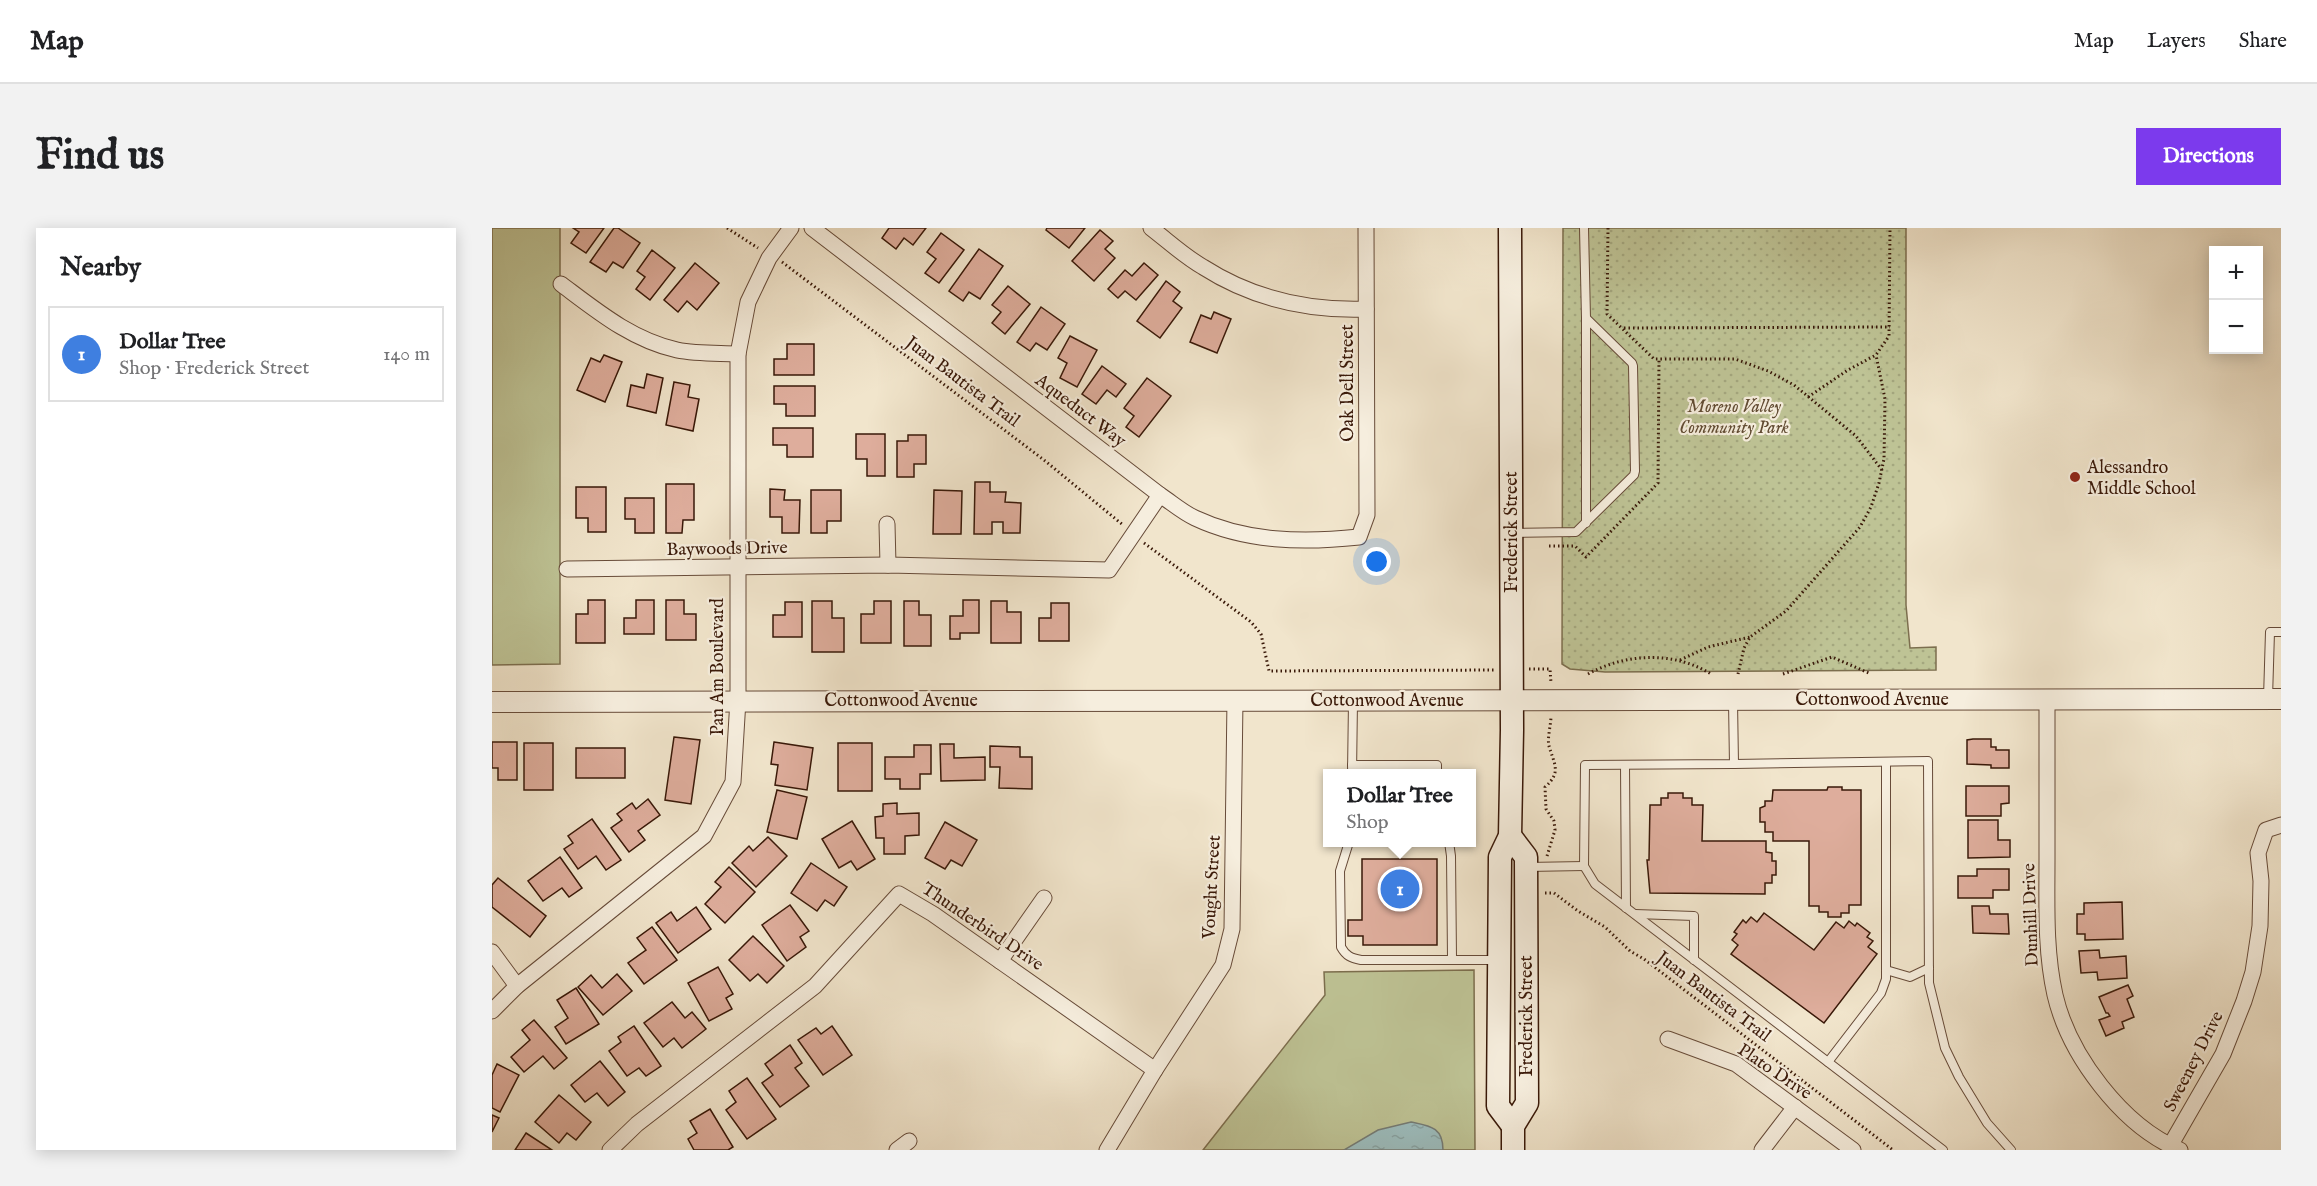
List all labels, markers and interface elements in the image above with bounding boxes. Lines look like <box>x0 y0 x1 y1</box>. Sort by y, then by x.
text: Map <box>30 24 84 59</box>
text: Map <box>2074 28 2114 55</box>
text: Layers <box>2147 28 2206 55</box>
text: Share <box>2239 28 2287 55</box>
button: Directions <box>2136 128 2281 185</box>
text: Find us <box>36 130 164 183</box>
map controls <box>2209 246 2263 354</box>
button: + <box>2209 246 2263 300</box>
text: Nearby <box>60 251 141 284</box>
button: − <box>2209 300 2263 354</box>
street label: Oak Dell Street <box>1337 324 1360 442</box>
text: Dollar Tree <box>119 328 226 356</box>
street label: Juan Bautista Trail <box>899 330 1024 433</box>
text: 1 <box>78 342 85 367</box>
text: 140 m <box>383 342 430 367</box>
text: Shop · Frederick Street <box>119 356 309 381</box>
street label: Aqueduct Way <box>1029 369 1130 453</box>
park label: Moreno Valley Community Park <box>1679 396 1789 440</box>
place label: Alessandro Middle School <box>2086 457 2196 501</box>
marker: Alessandro Middle School <box>2068 470 2082 484</box>
street label: Frederick Street <box>1501 471 1524 593</box>
street label: Baywoods Drive <box>666 537 788 562</box>
your location <box>1362 547 1391 576</box>
street label: Pan Am Boulevard <box>707 598 730 736</box>
street label: Cottonwood Avenue <box>1795 689 1949 712</box>
street label: Cottonwood Avenue <box>824 690 978 713</box>
street label: Cottonwood Avenue <box>1310 690 1464 713</box>
popup <box>1323 769 1476 847</box>
text: Dollar Tree <box>1346 782 1453 810</box>
text: Shop <box>1346 810 1389 835</box>
street label: Vought Street <box>1198 835 1227 941</box>
street label: Dunhill Drive <box>2018 863 2045 967</box>
pin: 1 <box>1380 866 1420 912</box>
street label: Thunderbird Drive <box>917 878 1048 977</box>
street label: Juan Bautista Trail <box>1650 945 1775 1048</box>
street label: Frederick Street <box>1516 955 1539 1077</box>
street label: Sweeney Drive <box>2159 1008 2230 1116</box>
street label: Plato Drive <box>1733 1039 1816 1105</box>

